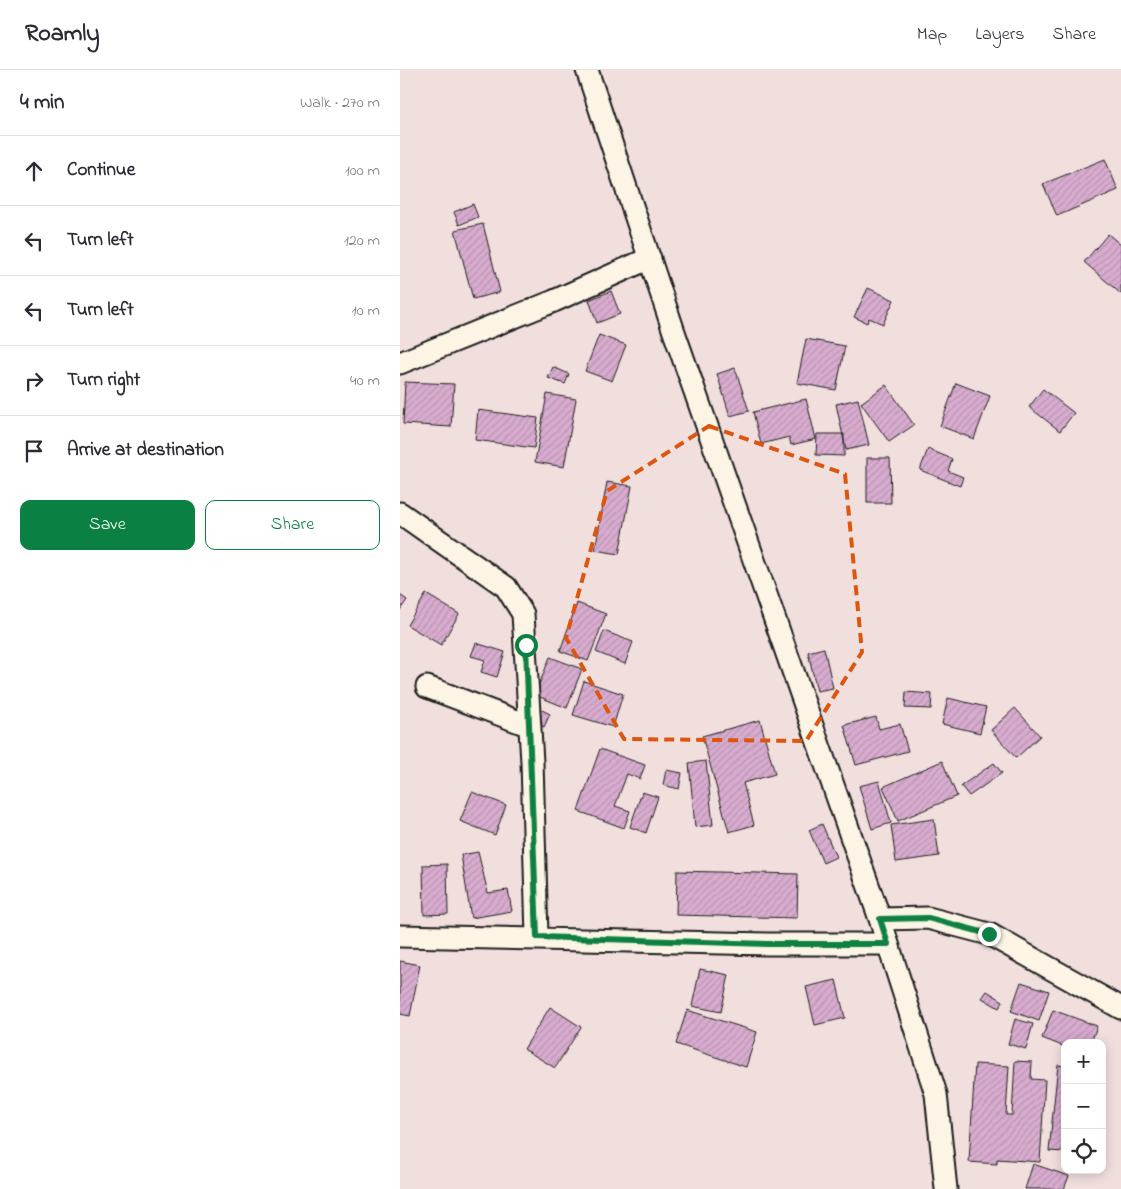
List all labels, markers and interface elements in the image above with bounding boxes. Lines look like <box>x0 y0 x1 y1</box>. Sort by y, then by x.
text: Roamly <box>25 17 100 52</box>
text: Map <box>917 22 947 48</box>
text: Layers <box>975 22 1025 48</box>
text: Share <box>1053 22 1096 48</box>
text: 4 min <box>20 88 64 118</box>
text: Walk · 270 m <box>300 91 380 115</box>
icon: ahead <box>20 157 48 185</box>
text: Continue <box>67 157 135 184</box>
text: 100 m <box>345 159 380 183</box>
icon: left <box>20 227 48 255</box>
text: Turn left <box>67 227 134 254</box>
text: 120 m <box>344 229 380 253</box>
icon: left <box>20 297 48 325</box>
text: Turn left <box>67 297 134 324</box>
text: 10 m <box>352 299 380 323</box>
icon: right <box>20 367 48 395</box>
text: Turn right <box>67 367 140 394</box>
text: 40 m <box>350 369 380 393</box>
icon: arrive <box>20 437 48 465</box>
text: Arrive at destination <box>67 437 224 464</box>
button: Save <box>20 500 195 550</box>
button: Share <box>205 500 380 550</box>
route start <box>515 634 538 657</box>
route end <box>978 923 1001 946</box>
map controls <box>1061 1039 1106 1174</box>
button: + <box>1061 1039 1106 1084</box>
button: − <box>1061 1084 1106 1129</box>
button: locate <box>1061 1129 1106 1174</box>

